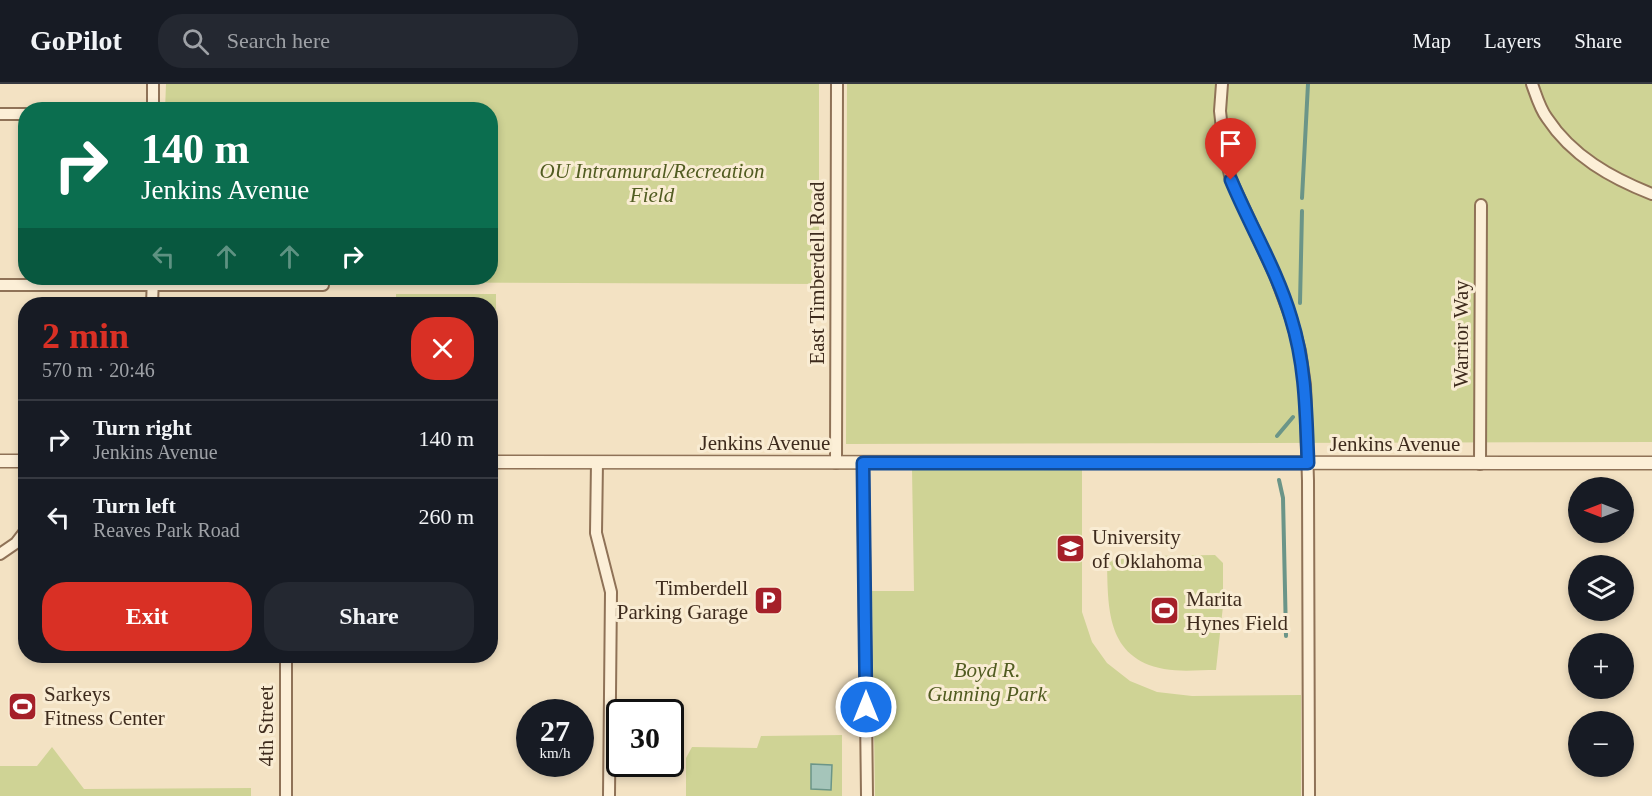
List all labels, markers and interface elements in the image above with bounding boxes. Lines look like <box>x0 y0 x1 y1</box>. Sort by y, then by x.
search box <box>158 14 578 68</box>
text: GoPilot <box>30 25 122 56</box>
icon: search <box>179 25 212 58</box>
text: Search here <box>227 28 330 53</box>
text: Map <box>1413 29 1451 53</box>
text: Layers <box>1484 29 1541 53</box>
text: Share <box>1574 29 1622 53</box>
pin <box>1205 118 1256 180</box>
icon: right <box>42 126 120 204</box>
text: 140 m <box>141 126 250 172</box>
icon: arrive <box>1214 127 1247 160</box>
park label: OU Intramural/Recreation Field <box>540 159 764 207</box>
text: Jenkins Avenue <box>141 175 309 205</box>
street label: East Timberdell Road <box>805 181 829 365</box>
icon: left <box>147 240 180 273</box>
icon: ahead <box>210 240 243 273</box>
icon: ahead <box>273 240 306 273</box>
icon: right <box>336 240 369 273</box>
street label: Warrior Way <box>1449 280 1473 388</box>
text: 2 min <box>42 316 129 356</box>
button: close <box>411 317 474 380</box>
text: 570 m · 20:46 <box>42 359 155 381</box>
text: Turn right <box>93 415 192 440</box>
icon: right <box>42 423 75 456</box>
text: 140 m <box>418 426 474 451</box>
street label: Jenkins Avenue <box>700 431 830 455</box>
street label: Jenkins Avenue <box>1330 432 1460 456</box>
text: Jenkins Avenue <box>93 441 218 463</box>
north arrow <box>1568 477 1634 543</box>
map controls <box>1568 477 1634 777</box>
text: Turn left <box>93 493 176 518</box>
icon: left <box>42 501 75 534</box>
text: 260 m <box>418 504 474 529</box>
text: Reaves Park Road <box>93 519 240 541</box>
place label: University of Oklahoma <box>1092 525 1203 573</box>
school or university icon: University of Oklahoma <box>1055 533 1087 565</box>
button: layers <box>1568 555 1634 621</box>
place label: Timberdell Parking Garage <box>617 576 748 624</box>
button: Exit <box>42 582 252 651</box>
button: Share <box>264 582 474 651</box>
parking icon: Timberdell Parking Garage <box>753 584 785 616</box>
place label: Marita Hynes Field <box>1186 587 1289 635</box>
sports icon: Marita Hynes Field <box>1149 595 1181 627</box>
button: + <box>1568 633 1634 699</box>
park label: Boyd R. Gunning Park <box>927 658 1047 706</box>
position arrow <box>834 675 898 739</box>
place label: Sarkeys Fitness Center <box>44 682 165 730</box>
street label: 4th Street <box>254 685 278 767</box>
sports icon: Sarkeys Fitness Center <box>7 690 39 722</box>
speed limit sign: 30 <box>606 699 684 777</box>
button: − <box>1568 711 1634 777</box>
text: 27 <box>540 714 570 747</box>
text: km/h <box>540 745 570 761</box>

